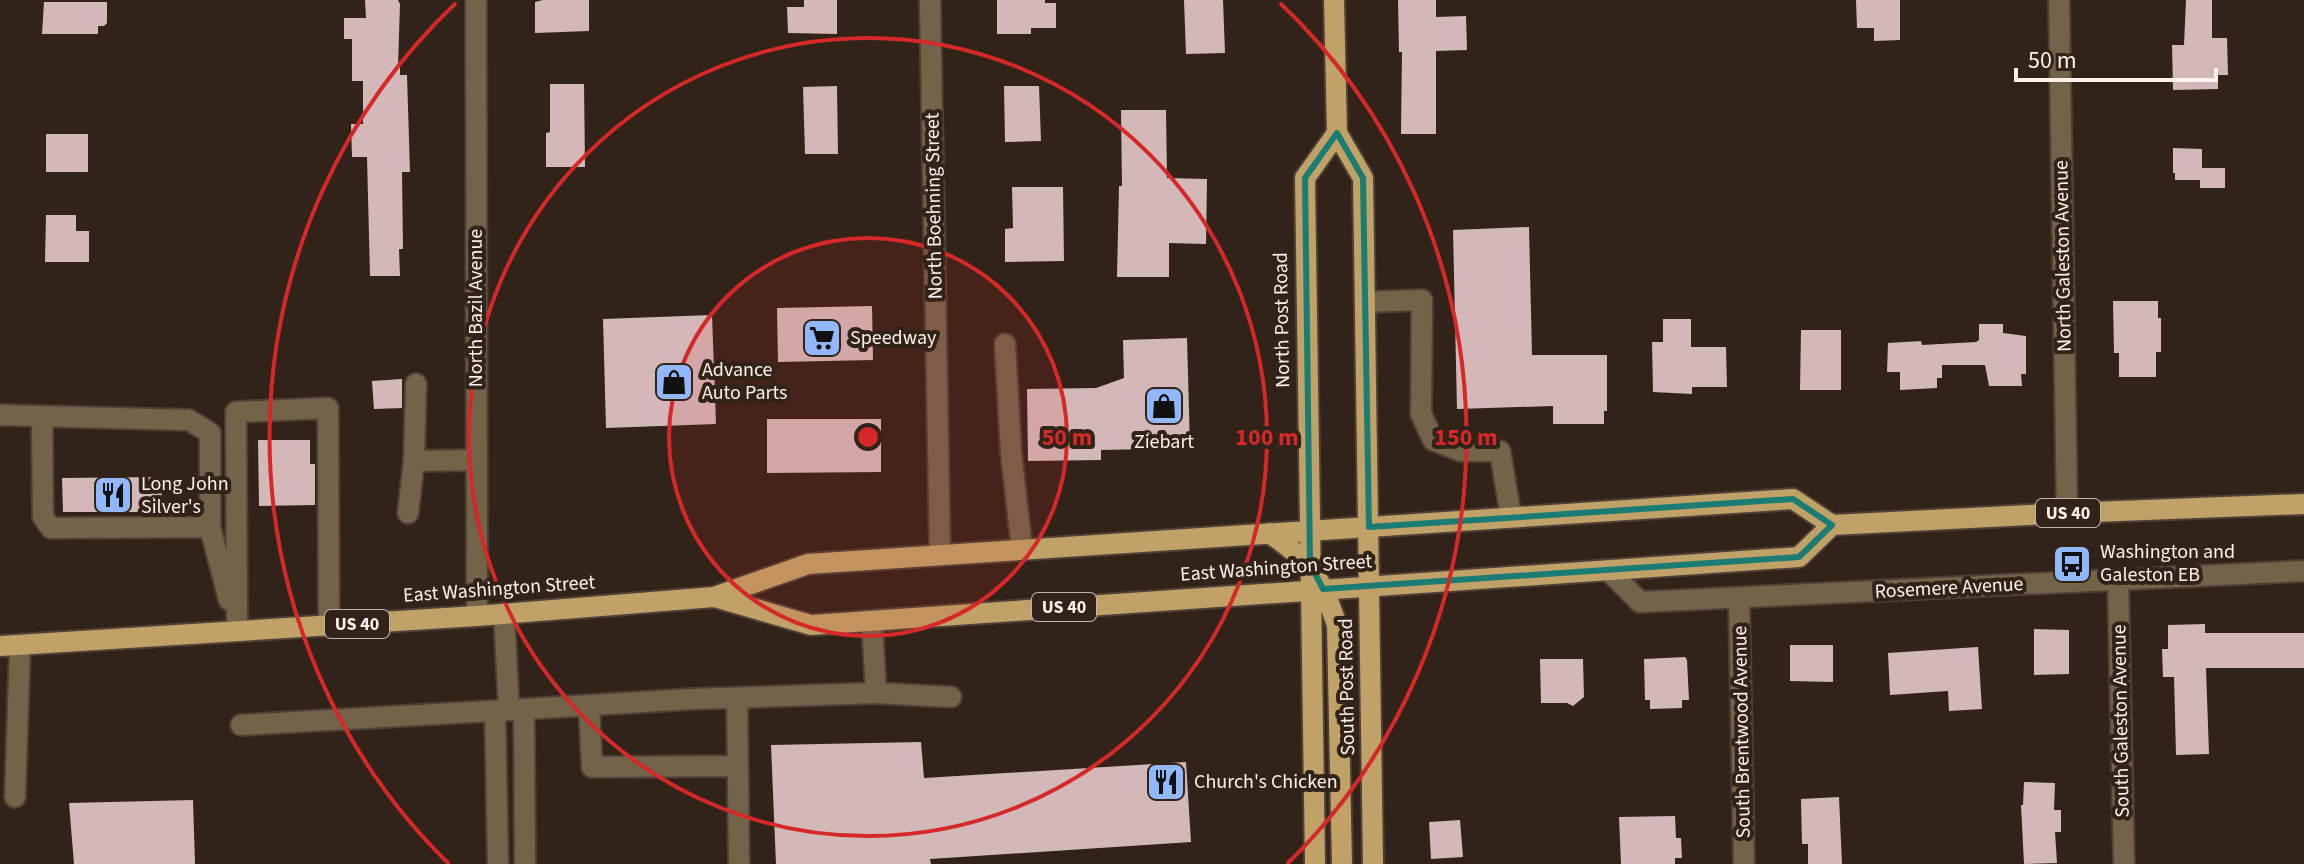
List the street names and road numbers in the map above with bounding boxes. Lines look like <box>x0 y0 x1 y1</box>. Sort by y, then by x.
street label: North Boehning Street <box>918 112 950 300</box>
street label: North Galeston Avenue <box>2047 160 2079 352</box>
street label: North Bazil Avenue <box>462 229 490 387</box>
street label: North Post Road <box>1267 252 1297 388</box>
road number: US 40 <box>2036 499 2100 527</box>
street label: East Washington Street <box>1179 547 1373 589</box>
street label: East Washington Street <box>402 568 596 610</box>
street label: Rosemere Avenue <box>1874 570 2024 606</box>
road number: US 40 <box>1032 593 1096 621</box>
road number: US 40 <box>325 610 389 638</box>
street label: South Post Road <box>1332 618 1362 756</box>
street label: South Galeston Avenue <box>2105 624 2137 818</box>
street label: South Brentwood Avenue <box>1726 625 1758 839</box>

